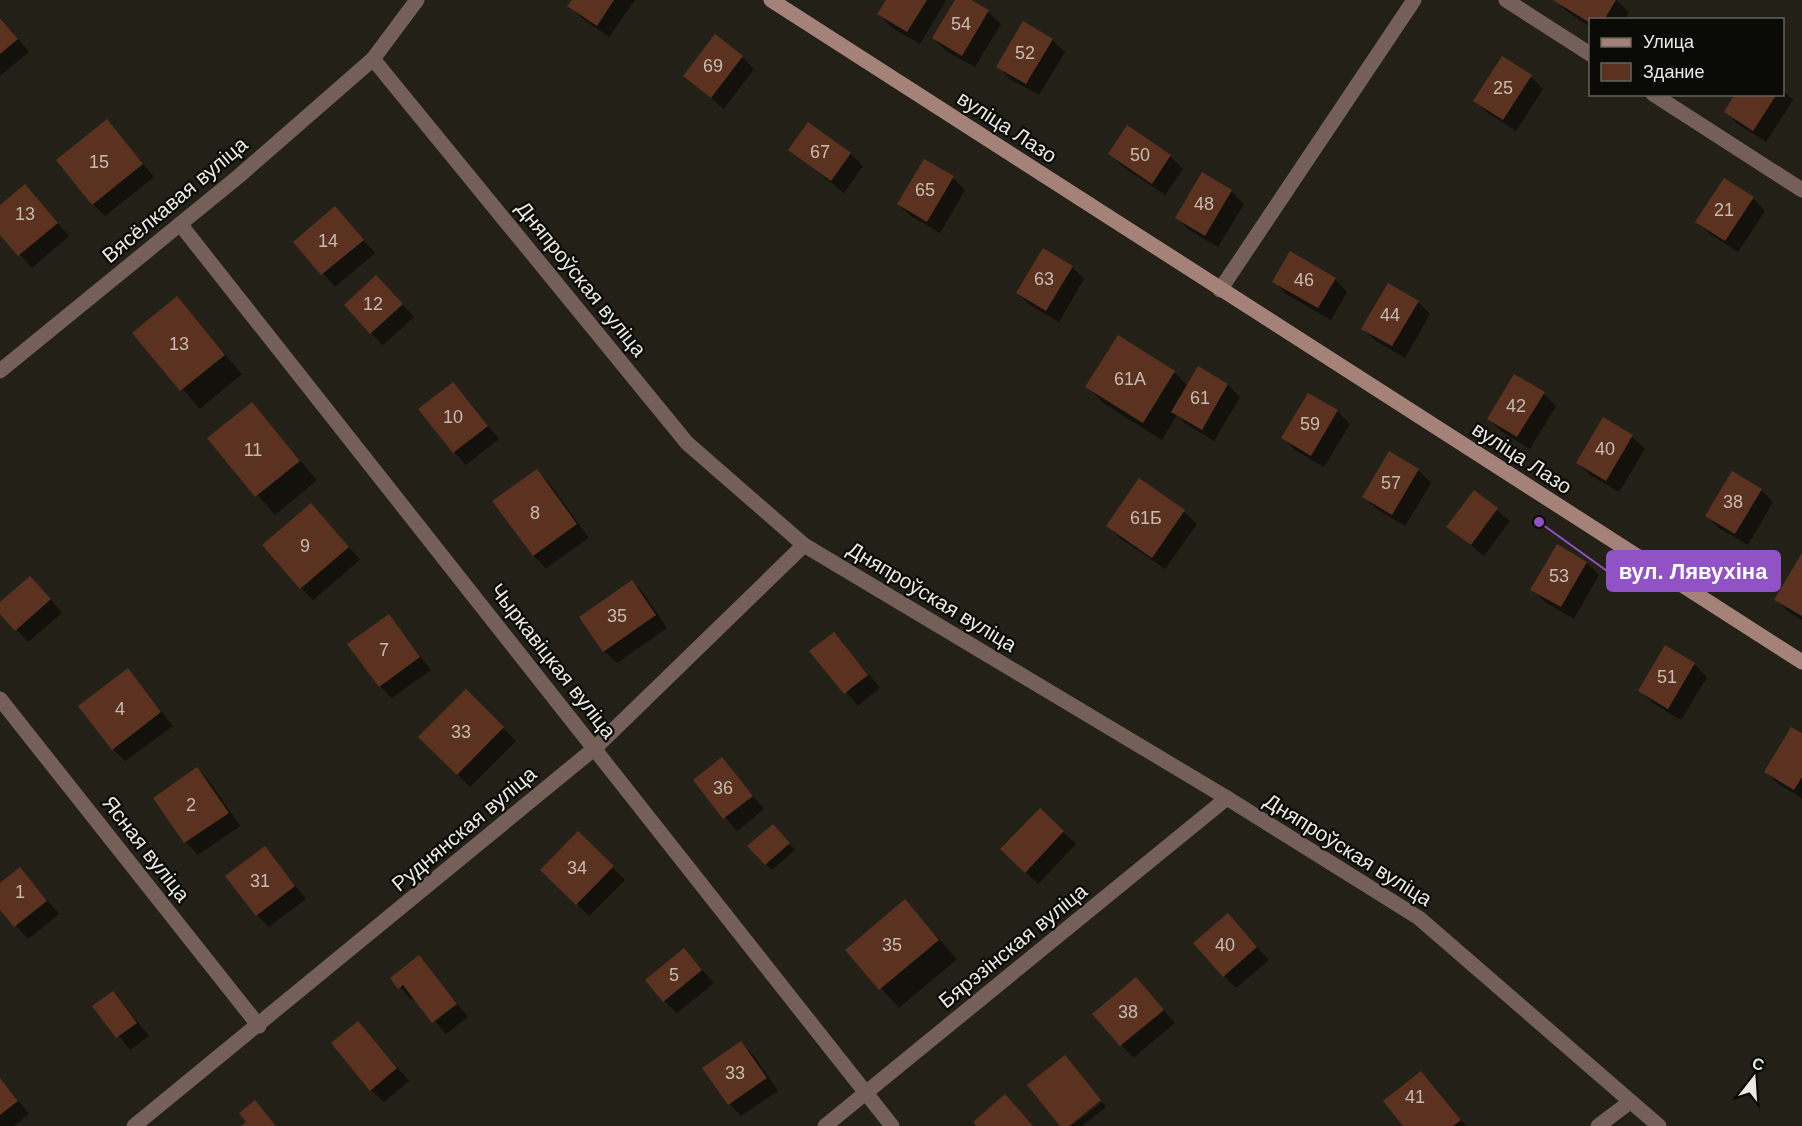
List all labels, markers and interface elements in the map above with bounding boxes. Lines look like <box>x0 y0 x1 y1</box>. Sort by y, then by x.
house number: 54 <box>951 14 971 34</box>
legend <box>1589 18 1784 96</box>
text: Улица <box>1643 32 1695 52</box>
house number: 52 <box>1015 43 1035 63</box>
house number: 69 <box>703 56 723 76</box>
text: Здание <box>1643 62 1704 82</box>
house number: 25 <box>1493 78 1513 98</box>
street label: вуліца Лазо <box>953 86 1061 167</box>
street label: Вясёлкавая вуліца <box>98 132 252 267</box>
house number: 67 <box>810 142 830 162</box>
house number: 50 <box>1130 145 1150 165</box>
house number: 15 <box>89 152 109 172</box>
house number: 65 <box>915 180 935 200</box>
house number: 48 <box>1194 194 1214 214</box>
street label: Дняпроўская вуліца <box>512 197 651 361</box>
house number: 21 <box>1714 200 1734 220</box>
house number: 13 <box>15 204 35 224</box>
house number: 14 <box>318 231 338 251</box>
house number: 63 <box>1034 269 1054 289</box>
house number: 46 <box>1294 270 1314 290</box>
house number: 12 <box>363 294 383 314</box>
house number: 44 <box>1380 305 1400 325</box>
house number: 13 <box>169 334 189 354</box>
house number: 61А <box>1114 369 1146 389</box>
house number: 61 <box>1190 388 1210 408</box>
house number: 42 <box>1506 396 1526 416</box>
house number: 10 <box>443 407 463 427</box>
house number: 59 <box>1300 414 1320 434</box>
street label: вуліца Лазо <box>1468 417 1576 498</box>
house number: 40 <box>1595 439 1615 459</box>
house number: 11 <box>244 440 262 460</box>
house number: 57 <box>1381 473 1401 493</box>
house number: 38 <box>1723 492 1743 512</box>
house number: 8 <box>530 503 540 523</box>
house number: 61Б <box>1130 508 1162 528</box>
house number: 9 <box>300 536 310 556</box>
street label: Дняпроўская вуліца <box>844 537 1021 656</box>
callout: вул. Лявухіна <box>1607 551 1780 591</box>
text: вул. Лявухіна <box>1619 559 1768 584</box>
house number: 53 <box>1549 566 1569 586</box>
street label: Чыркавіцкая вуліца <box>486 579 621 743</box>
house number: 35 <box>607 606 627 626</box>
house number: 7 <box>379 640 389 660</box>
house number: 51 <box>1657 667 1677 687</box>
house number: 4 <box>115 699 125 719</box>
house number: 33 <box>451 722 471 742</box>
street label: Руднянская вуліца <box>387 761 541 896</box>
house number: 36 <box>713 778 733 798</box>
street label: Дняпроўская вуліца <box>1260 789 1436 911</box>
street label: Ясная вуліца <box>98 791 195 906</box>
house number: 2 <box>186 795 196 815</box>
house number: 34 <box>567 858 587 878</box>
house number: 31 <box>250 871 270 891</box>
street label: Бярэзінская вуліца <box>934 879 1092 1012</box>
house number: 1 <box>15 882 25 902</box>
house number: 35 <box>882 935 902 955</box>
house number: 40 <box>1215 935 1235 955</box>
house number: 5 <box>669 965 679 985</box>
house number: 38 <box>1118 1002 1138 1022</box>
north arrow <box>1724 1048 1784 1108</box>
text: С <box>1750 1054 1767 1074</box>
house number: 33 <box>725 1063 745 1083</box>
house number: 41 <box>1405 1087 1425 1107</box>

